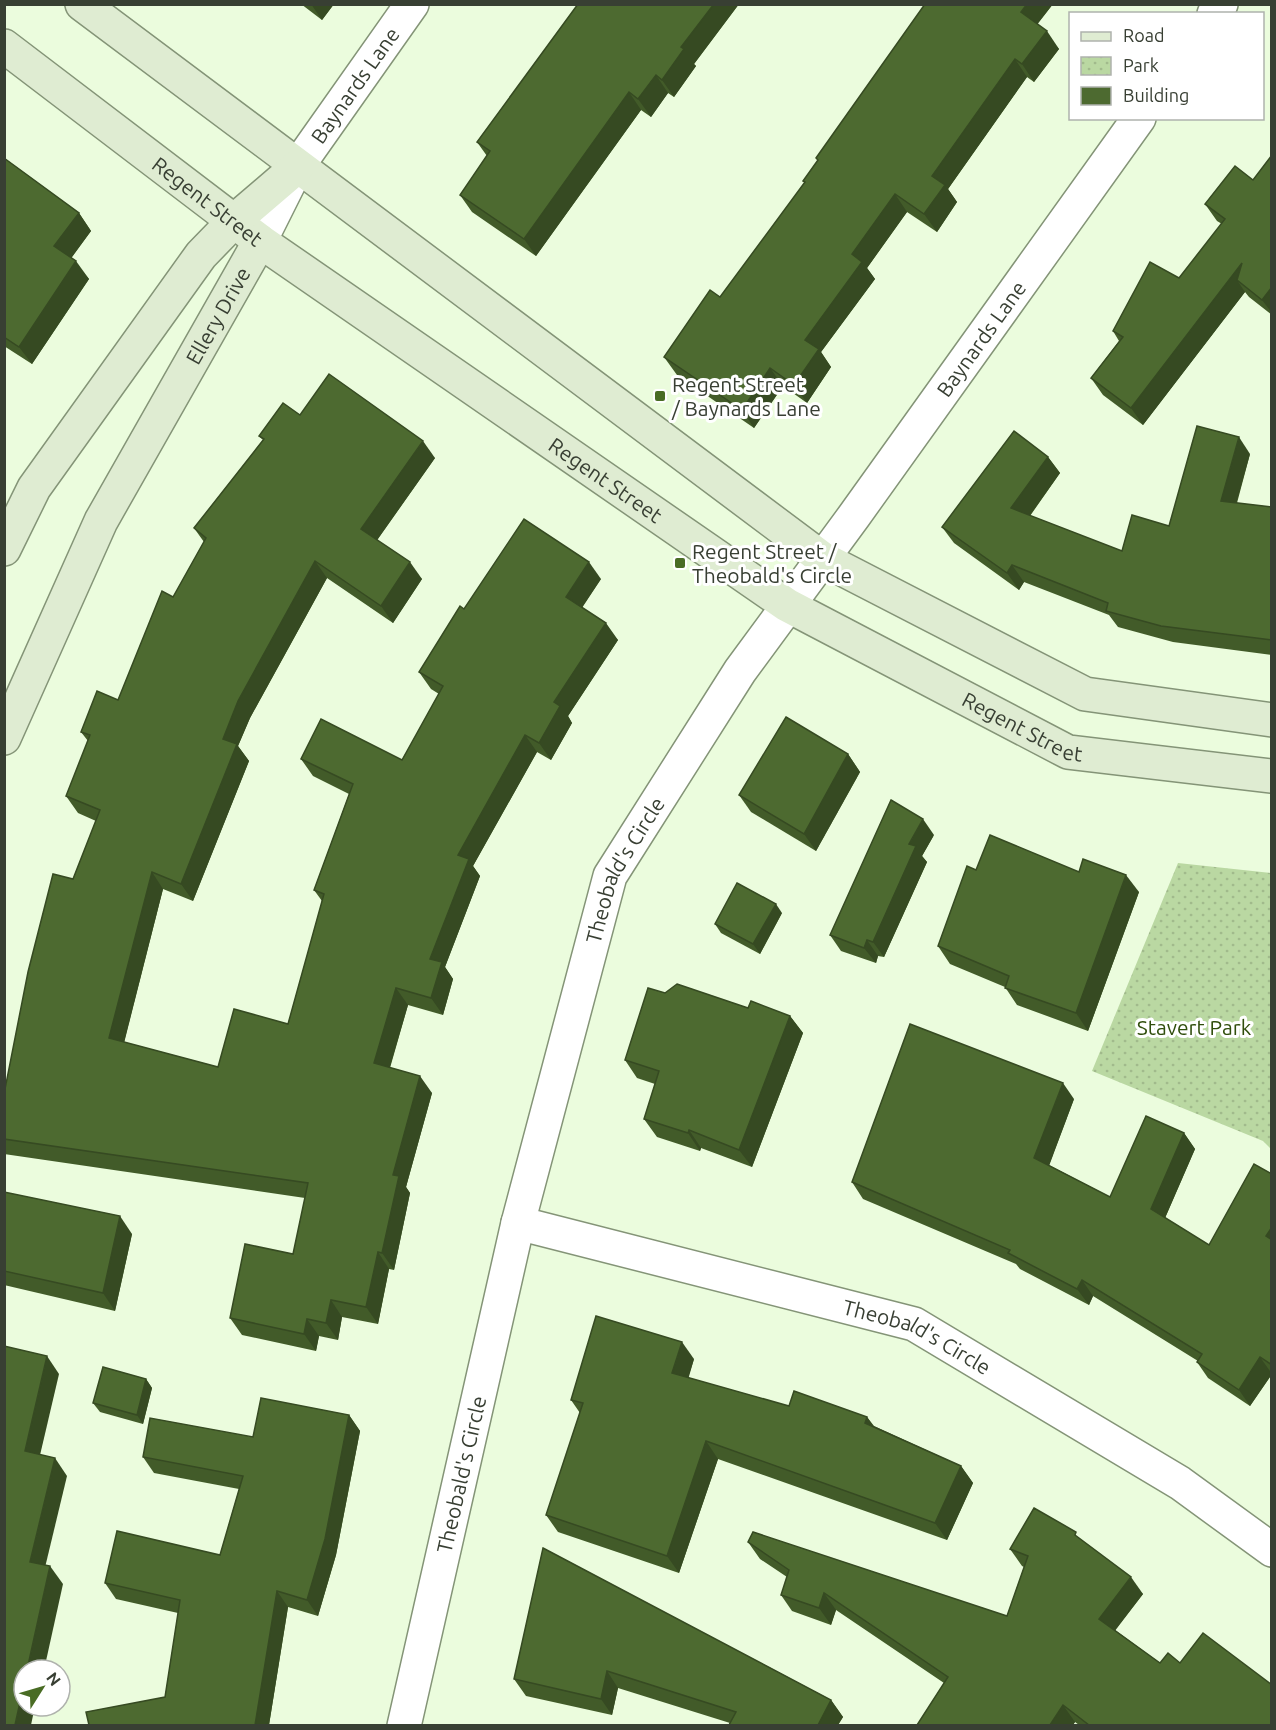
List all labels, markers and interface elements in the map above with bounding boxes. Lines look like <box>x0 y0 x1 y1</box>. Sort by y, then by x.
legend <box>1069 12 1264 120</box>
street label: Baynards Lane <box>306 22 404 148</box>
text: Road <box>1123 25 1165 45</box>
text: Park <box>1123 55 1159 75</box>
text: Building <box>1123 85 1189 105</box>
street label: Regent Street <box>148 152 267 251</box>
street label: Ellery Drive <box>181 263 255 368</box>
street label: Baynards Lane <box>932 276 1030 401</box>
place label: Regent Street / Baynards Lane <box>671 372 821 420</box>
marker: Regent Street / Baynards Lane <box>653 389 667 403</box>
street label: Regent Street <box>545 432 667 527</box>
place label: Regent Street / Theobald's Circle <box>692 539 852 587</box>
marker: Regent Street / Theobald's Circle <box>673 556 687 570</box>
street label: Regent Street <box>958 687 1084 766</box>
street label: Theobald's Circle <box>581 792 669 946</box>
park label: Stavert Park <box>1137 1015 1252 1039</box>
street label: Theobald's Circle <box>840 1294 995 1379</box>
street label: Theobald's Circle <box>432 1394 490 1555</box>
north arrow <box>12 1658 72 1718</box>
text: N <box>43 1669 65 1689</box>

